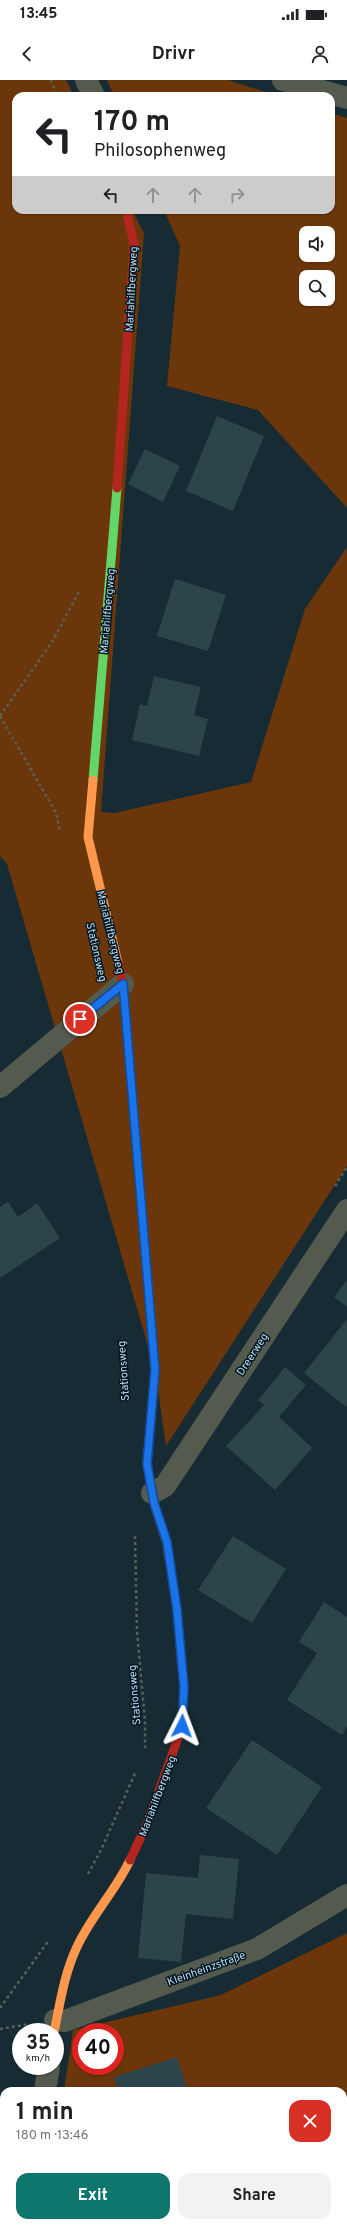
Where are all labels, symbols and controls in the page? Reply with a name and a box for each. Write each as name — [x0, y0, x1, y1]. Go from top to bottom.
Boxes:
text: 13:45 — [20, 5, 57, 24]
icon: back — [16, 43, 38, 65]
text: Drivr — [152, 43, 195, 66]
icon: person — [309, 43, 331, 65]
text: 170 m — [94, 105, 170, 141]
icon: left — [28, 108, 80, 160]
text: Philosophenweg — [94, 140, 226, 163]
icon: left — [100, 184, 122, 206]
icon: ahead — [142, 184, 164, 206]
icon: ahead — [184, 184, 206, 206]
icon: right — [226, 184, 248, 206]
map controls — [299, 226, 335, 306]
button: sound — [299, 226, 335, 262]
street label: Mariahilfbergweg — [123, 246, 141, 332]
button: search — [299, 270, 335, 306]
street label: Mariahilfbergweg — [97, 568, 119, 654]
street label: Mariahilfbergweg — [93, 889, 127, 975]
street label: Stationsweg — [82, 921, 110, 983]
pin — [63, 1002, 97, 1036]
icon: arrive — [69, 1008, 91, 1030]
street label: Dreerweg — [234, 1331, 272, 1379]
street label: Stationsweg — [115, 1340, 133, 1401]
street label: Stationsweg — [125, 1664, 145, 1726]
position arrow — [161, 1705, 203, 1747]
street label: Mariahilfbergweg — [136, 1754, 180, 1839]
street label: Kleinheinzstraße — [165, 1948, 248, 1990]
speed limit sign: 40 — [72, 2023, 124, 2075]
text: 35 — [26, 2031, 50, 2057]
text: km/h — [26, 2052, 50, 2065]
text: 1 min — [16, 2098, 74, 2128]
button: close — [289, 2100, 331, 2142]
text: 180 m · 13:46 — [16, 2128, 89, 2144]
button: Exit — [16, 2173, 170, 2219]
button: Share — [178, 2173, 331, 2219]

